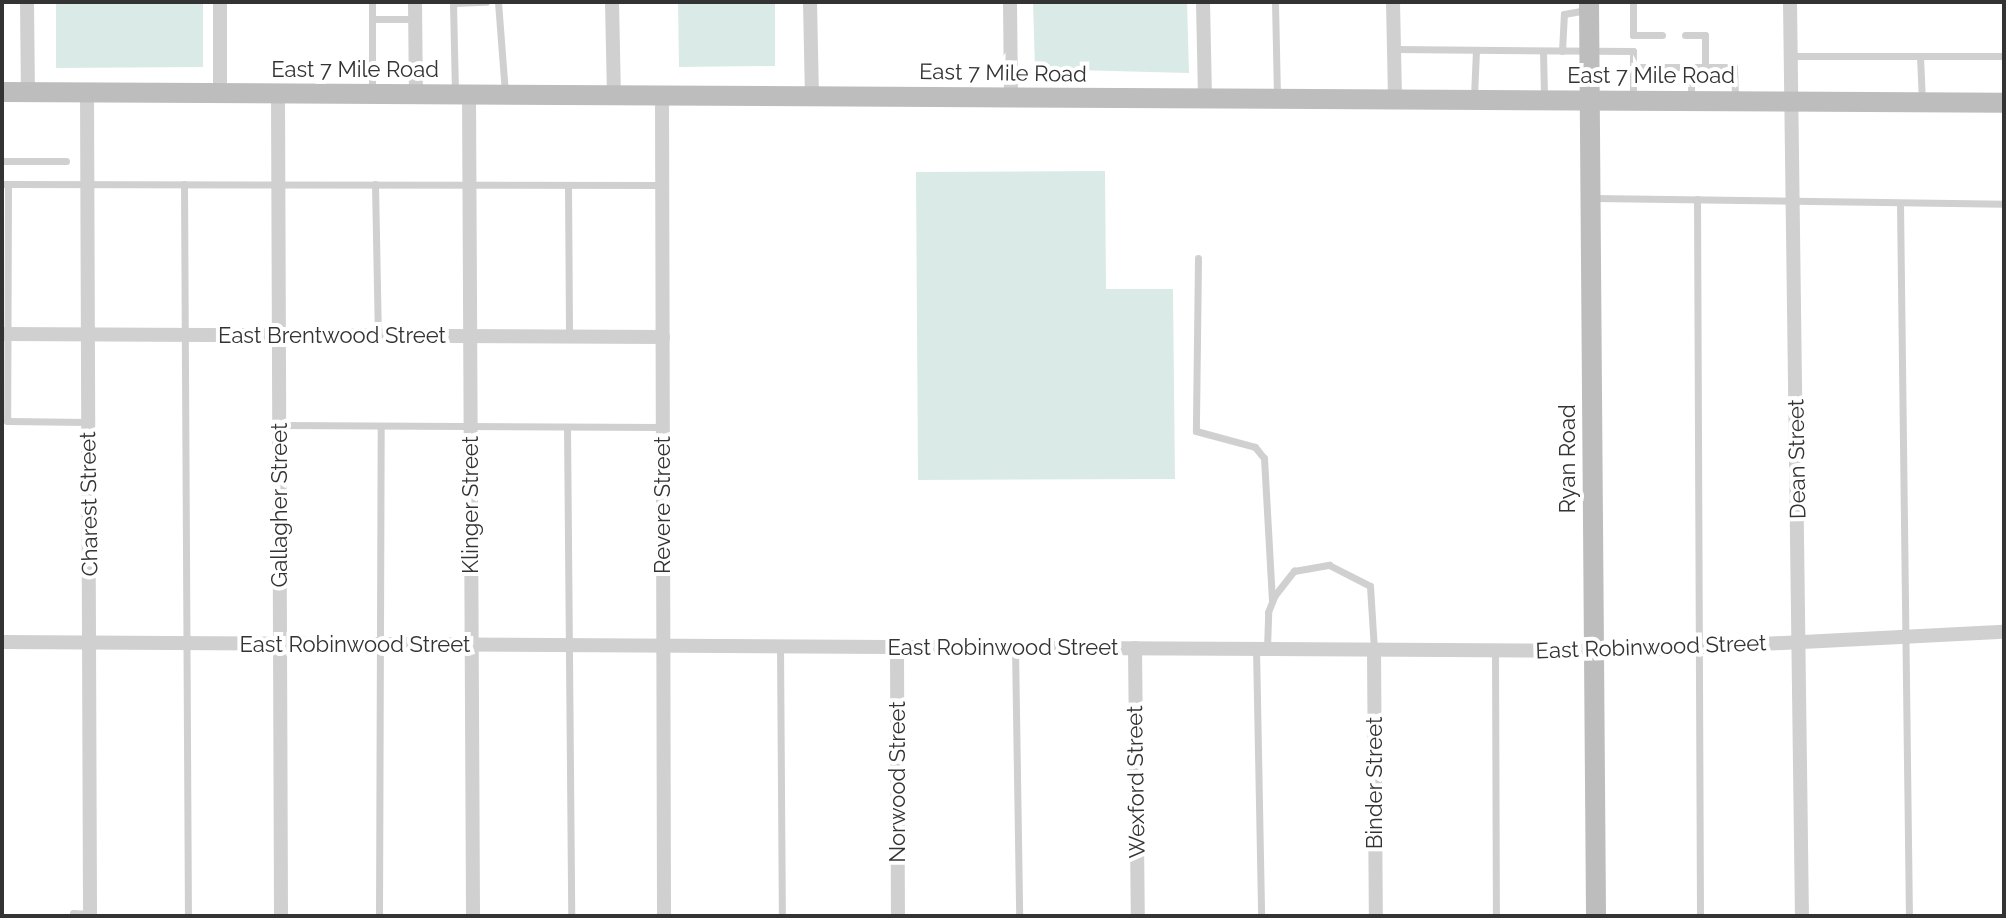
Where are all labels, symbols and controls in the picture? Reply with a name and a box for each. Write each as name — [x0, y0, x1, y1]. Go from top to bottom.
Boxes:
street label: East 7 Mile Road — [271, 57, 439, 83]
street label: East 7 Mile Road — [919, 58, 1087, 88]
street label: East 7 Mile Road — [1567, 63, 1735, 89]
street label: East Brentwood Street — [218, 323, 446, 349]
street label: Dean Street — [1783, 399, 1811, 519]
street label: Ryan Road — [1555, 404, 1581, 514]
street label: Gallagher Street — [267, 422, 293, 588]
street label: Charest Street — [75, 431, 103, 577]
street label: Klinger Street — [458, 436, 484, 574]
street label: Revere Street — [650, 436, 676, 574]
street label: East Robinwood Street — [1535, 630, 1767, 664]
street label: East Robinwood Street — [240, 632, 470, 658]
street label: East Robinwood Street — [888, 635, 1118, 661]
street label: Norwood Street — [885, 701, 911, 863]
street label: Wexford Street — [1121, 705, 1151, 859]
street label: Binder Street — [1362, 716, 1388, 850]

